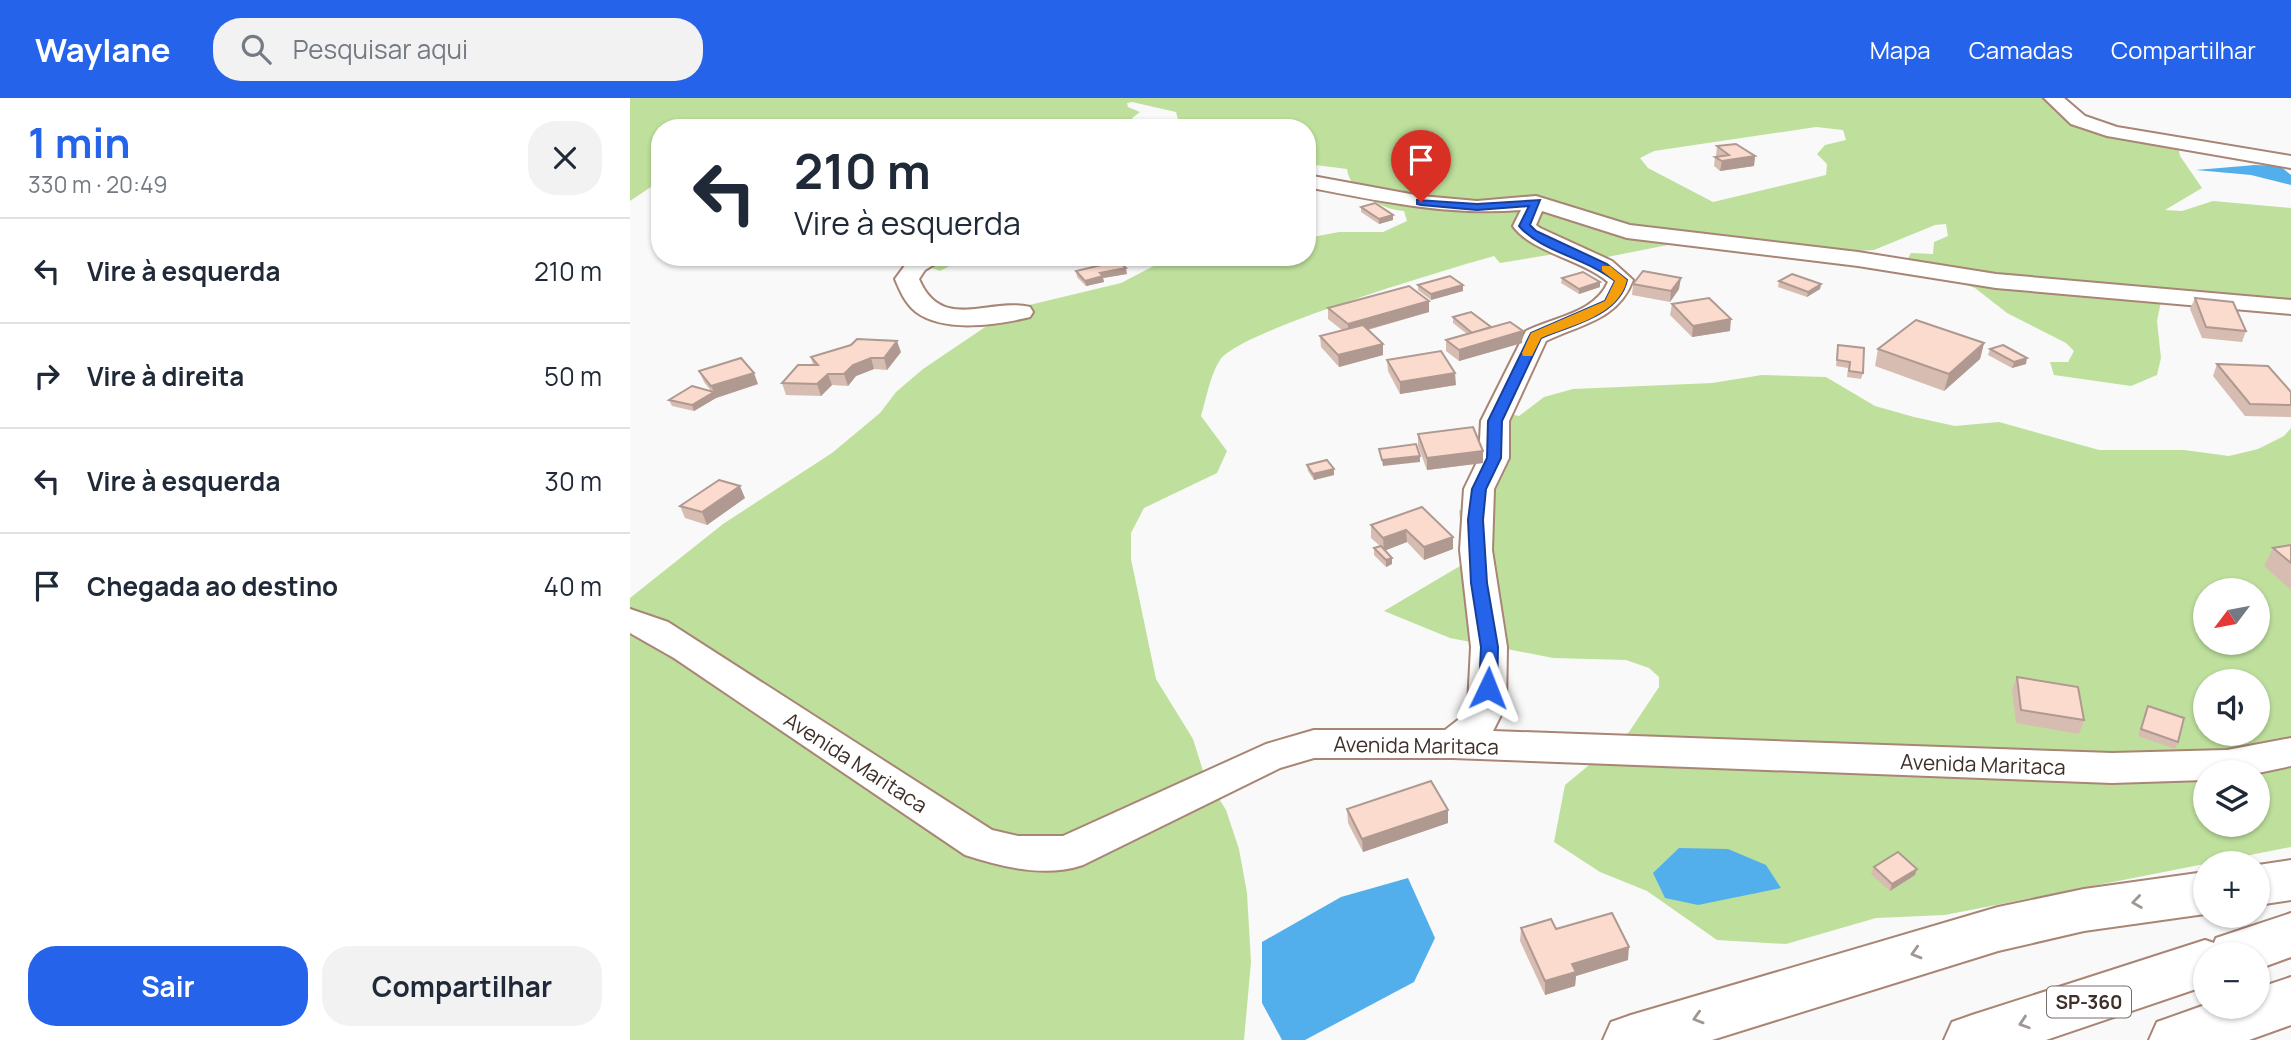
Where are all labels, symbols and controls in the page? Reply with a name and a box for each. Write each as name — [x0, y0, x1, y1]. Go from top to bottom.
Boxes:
search box — [213, 18, 703, 81]
text: Waylane — [35, 27, 171, 72]
icon: search — [237, 30, 275, 68]
text: Pesquisar aqui — [293, 31, 468, 67]
text: Mapa — [1870, 33, 1931, 66]
text: Camadas — [1969, 33, 2073, 66]
text: Compartilhar — [2111, 33, 2256, 66]
text: 1 min — [28, 113, 131, 171]
button: close — [528, 121, 602, 195]
pin — [1391, 130, 1451, 202]
text: 210 m — [794, 137, 931, 204]
icon: arrive — [1402, 141, 1440, 179]
icon: left — [679, 147, 770, 238]
text: 330 m · 20:49 — [28, 168, 168, 200]
text: Vire à esquerda — [794, 201, 1021, 245]
icon: left — [28, 252, 66, 290]
text: Vire à esquerda — [87, 253, 280, 289]
text: 210 m — [534, 253, 602, 289]
icon: right — [28, 357, 66, 395]
text: Vire à direita — [87, 358, 244, 394]
text: 50 m — [544, 358, 602, 394]
icon: left — [28, 462, 66, 500]
text: Vire à esquerda — [87, 463, 280, 499]
text: 30 m — [545, 463, 602, 499]
icon: arrive — [28, 567, 66, 605]
text: Chegada ao destino — [87, 568, 338, 604]
text: 40 m — [544, 568, 602, 604]
north arrow — [2193, 578, 2270, 654]
map controls — [2193, 578, 2270, 1019]
position arrow — [1451, 651, 1525, 725]
button: sound — [2193, 669, 2270, 746]
street label: Avenida Maritaca — [779, 705, 933, 819]
street label: Avenida Maritaca — [1333, 730, 1499, 760]
street label: Avenida Maritaca — [1900, 747, 2066, 781]
button: layers — [2193, 760, 2270, 837]
button: + — [2193, 851, 2270, 928]
one-way arrow — [2132, 895, 2143, 910]
button: − — [2193, 942, 2270, 1019]
one-way arrow — [1910, 944, 1922, 959]
button: Sair — [28, 946, 308, 1026]
button: Compartilhar — [322, 946, 602, 1026]
road number: SP-360 — [2047, 986, 2131, 1018]
one-way arrow — [1692, 1009, 1704, 1024]
one-way arrow — [2018, 1015, 2030, 1029]

